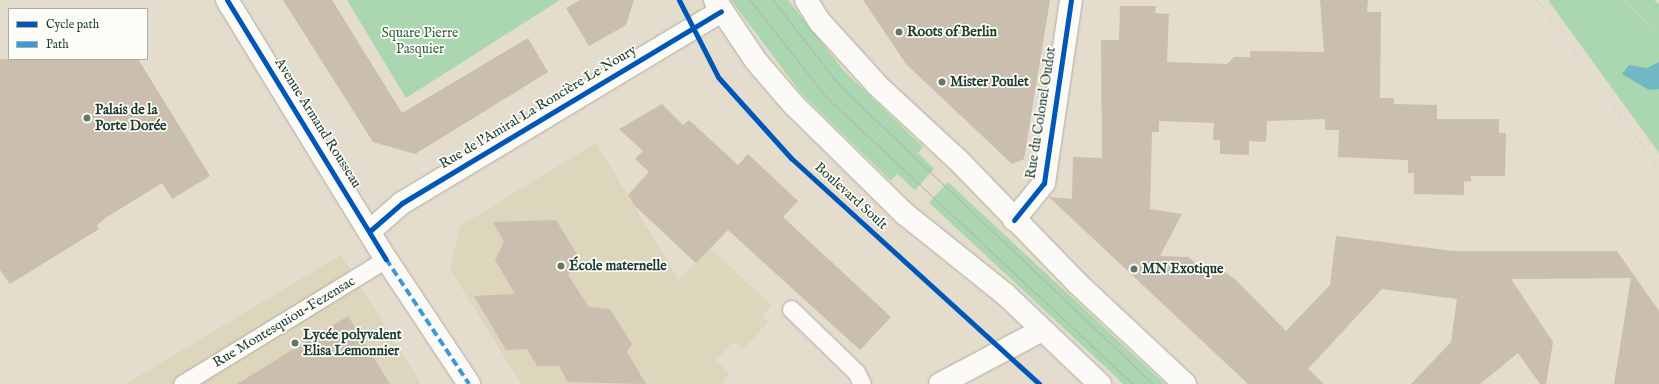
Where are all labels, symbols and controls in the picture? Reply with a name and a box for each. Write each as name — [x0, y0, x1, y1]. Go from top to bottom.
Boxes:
legend — [8, 8, 148, 60]
text: Cycle path — [46, 17, 99, 32]
place label: Roots of Berlin — [907, 24, 997, 40]
park label: Square Pierre Pasquier — [382, 25, 458, 58]
marker: Roots of Berlin — [894, 27, 904, 37]
text: Path — [46, 37, 69, 52]
street label: Rue de l'Amiral La Roncière Le Noury — [436, 41, 640, 173]
street label: Rue du Colonel Oudot — [1022, 46, 1060, 180]
street label: Avenue Armand Rousseau — [271, 55, 365, 191]
place label: Mister Poulet — [950, 74, 1029, 90]
marker: Mister Poulet — [937, 77, 947, 87]
place label: Palais de la Porte Dorée — [95, 102, 166, 134]
marker: Palais de la Porte Dorée — [82, 113, 92, 123]
street label: Boulevard Soult — [811, 159, 891, 233]
place label: École maternelle — [569, 258, 667, 274]
marker: École maternelle — [556, 261, 566, 271]
place label: MN Exotique — [1142, 261, 1223, 277]
marker: MN Exotique — [1129, 264, 1139, 274]
street label: Rue Montesquiou-Fezensac — [210, 273, 358, 371]
place label: Lycée polyvalent Elisa Lemonnier — [303, 327, 402, 360]
marker: Lycée polyvalent Elisa Lemonnier — [290, 338, 300, 348]

